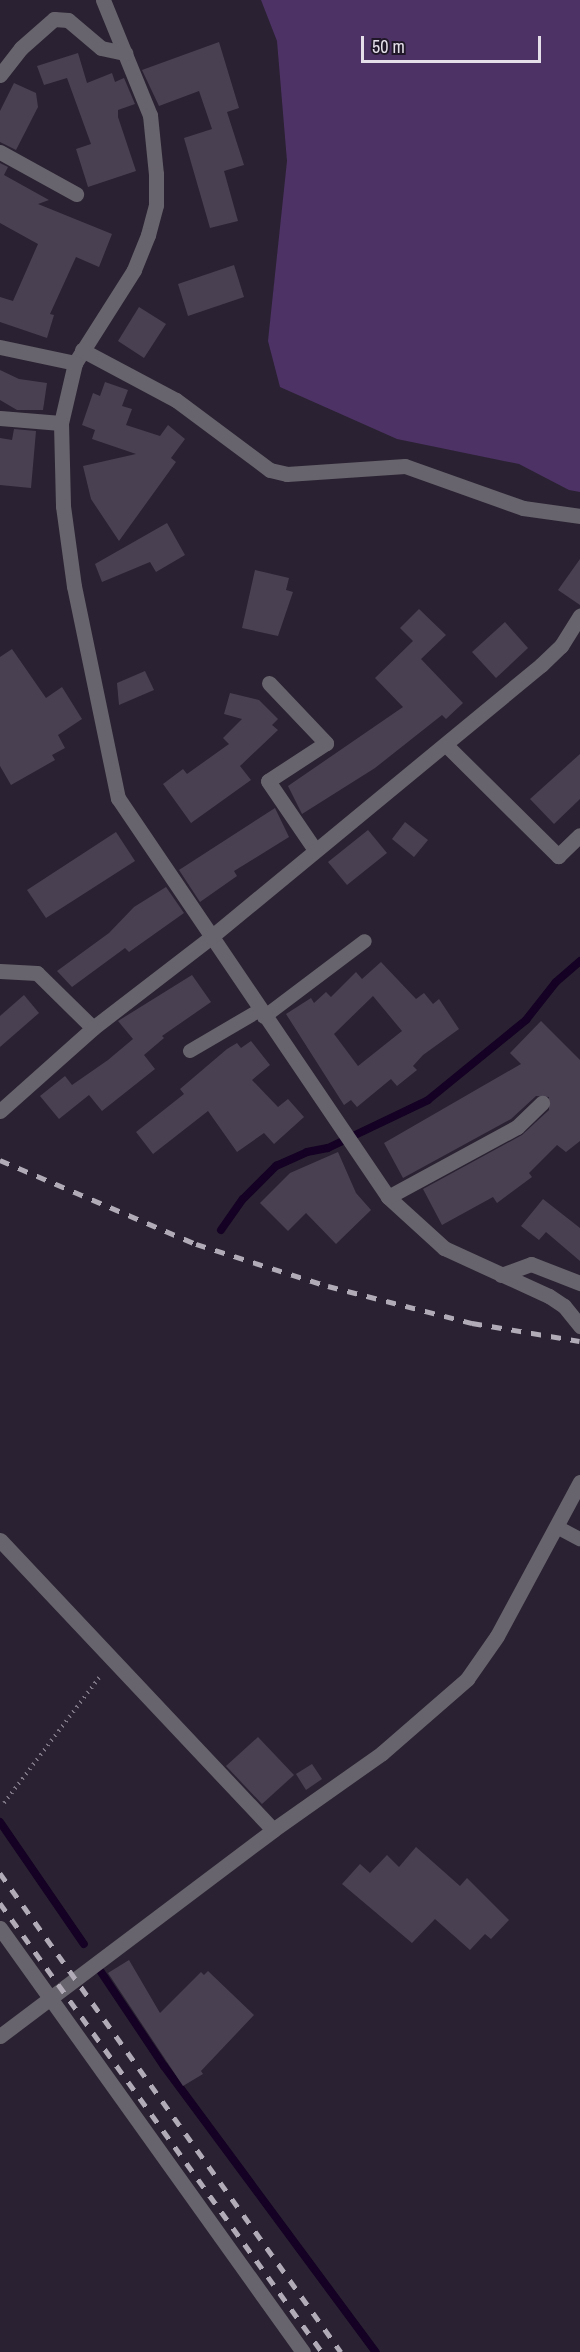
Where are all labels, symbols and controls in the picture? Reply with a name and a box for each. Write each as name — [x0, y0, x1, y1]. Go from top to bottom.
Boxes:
scale bar — [364, 24, 544, 62]
text: 50 m — [372, 34, 405, 59]

